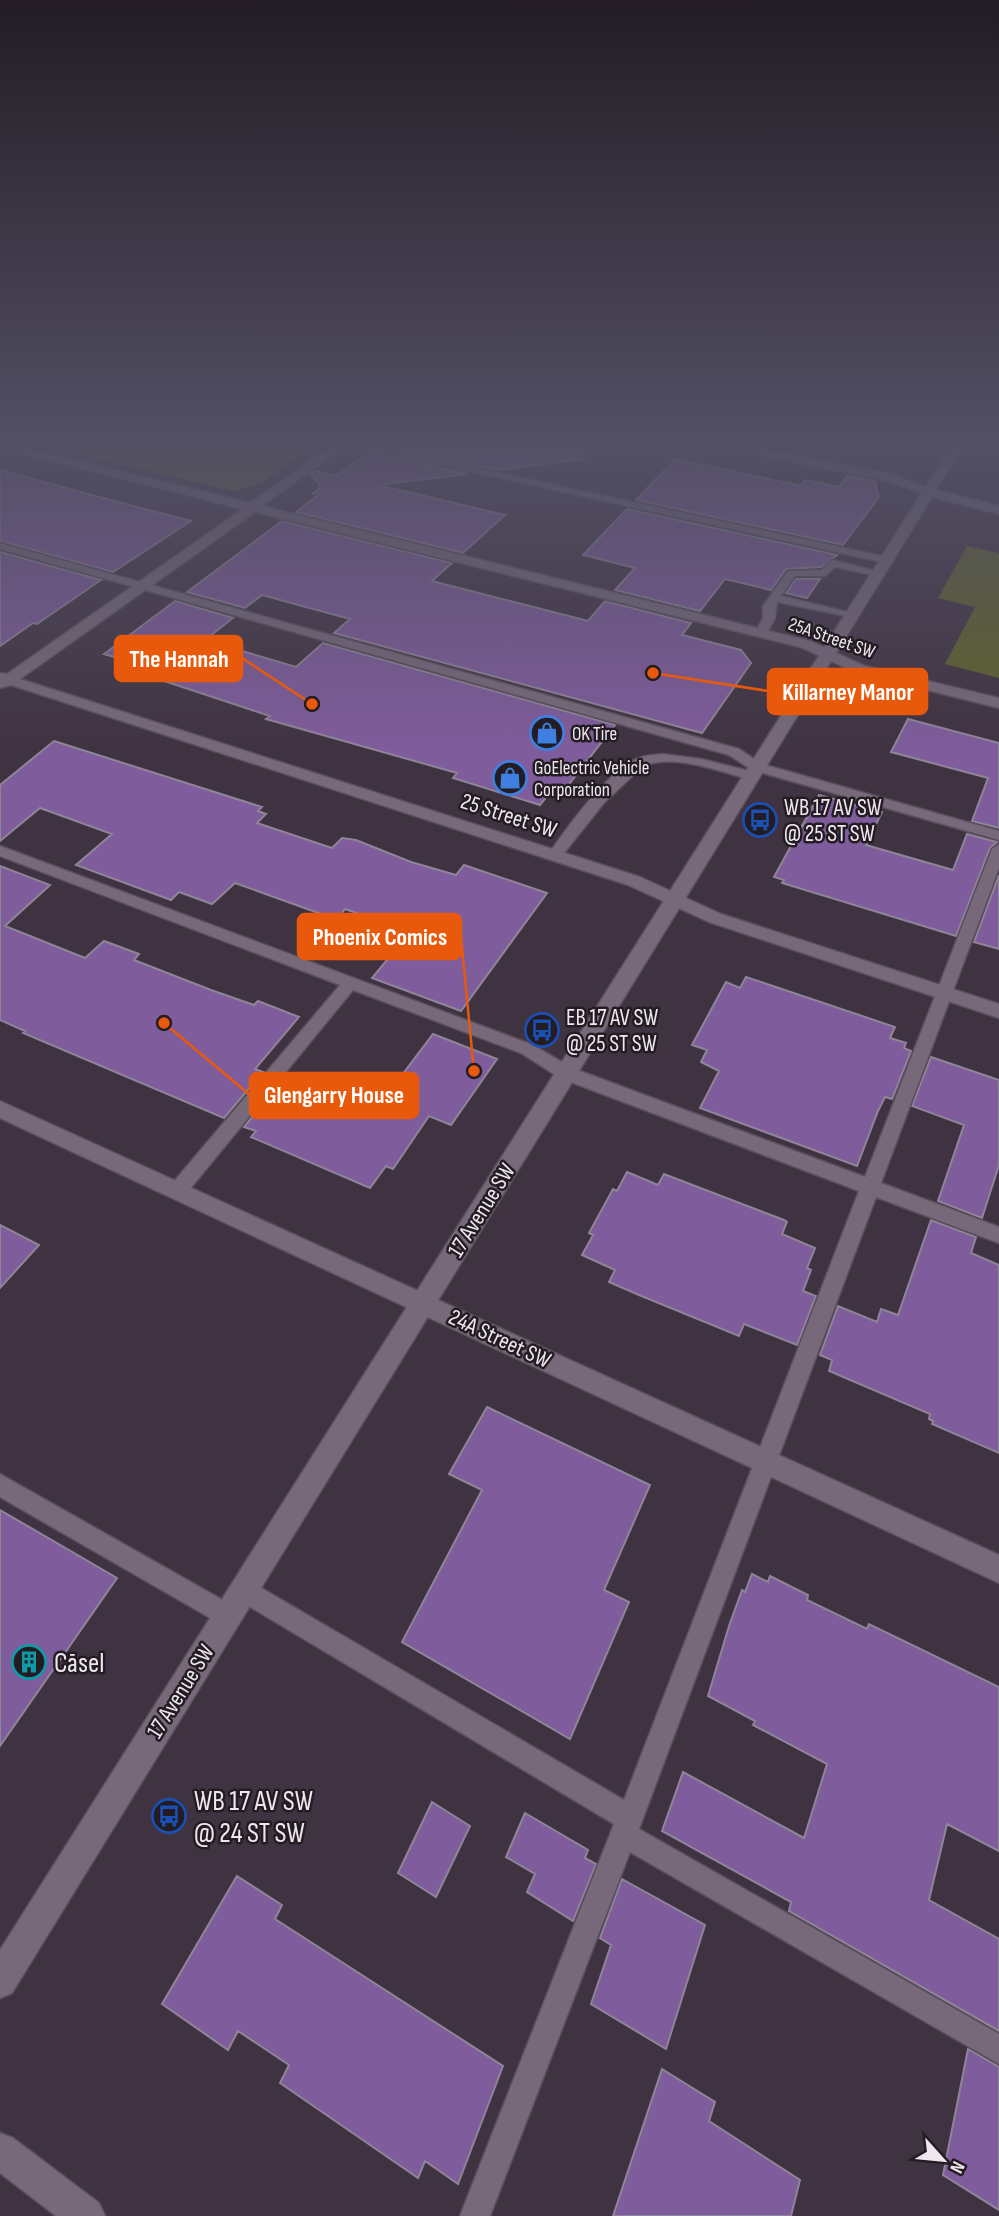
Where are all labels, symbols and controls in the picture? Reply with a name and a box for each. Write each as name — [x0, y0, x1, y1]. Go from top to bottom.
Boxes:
street label: 25A Street SW — [785, 613, 878, 664]
callout: The Hannah — [115, 636, 242, 681]
text: The Hannah — [129, 645, 229, 674]
callout: Killarney Manor — [768, 669, 927, 714]
text: Killarney Manor — [782, 678, 914, 707]
shop icon: OK Tire — [528, 714, 566, 752]
place label: OK Tire — [572, 723, 617, 746]
place label: GoElectric Vehicle Corporation — [534, 757, 649, 802]
shop icon: GoElectric Vehicle Corporation — [491, 759, 529, 797]
street label: 25 Street SW — [457, 787, 560, 845]
place label: WB 17 AV SW @ 25 ST SW — [784, 794, 882, 848]
bus stop icon: WB 17 AV SW @ 25 ST SW — [741, 801, 779, 839]
callout: Phoenix Comics — [298, 914, 461, 959]
text: Phoenix Comics — [313, 923, 447, 952]
place label: EB 17 AV SW @ 25 ST SW — [566, 1004, 658, 1058]
bus stop icon: EB 17 AV SW @ 25 ST SW — [523, 1011, 561, 1049]
callout: Glengarry House — [250, 1073, 418, 1118]
text: Glengarry House — [264, 1081, 404, 1110]
street label: 17 Avenue SW — [442, 1158, 522, 1263]
street label: 24A Street SW — [444, 1303, 555, 1375]
street label: 17 Avenue SW — [141, 1639, 221, 1744]
building icon: Cāsel — [10, 1643, 48, 1681]
place label: Cāsel — [54, 1647, 104, 1680]
place label: WB 17 AV SW @ 24 ST SW — [194, 1785, 313, 1850]
bus stop icon: WB 17 AV SW @ 24 ST SW — [150, 1797, 188, 1835]
north arrow — [908, 2125, 978, 2195]
text: N — [944, 2157, 969, 2177]

